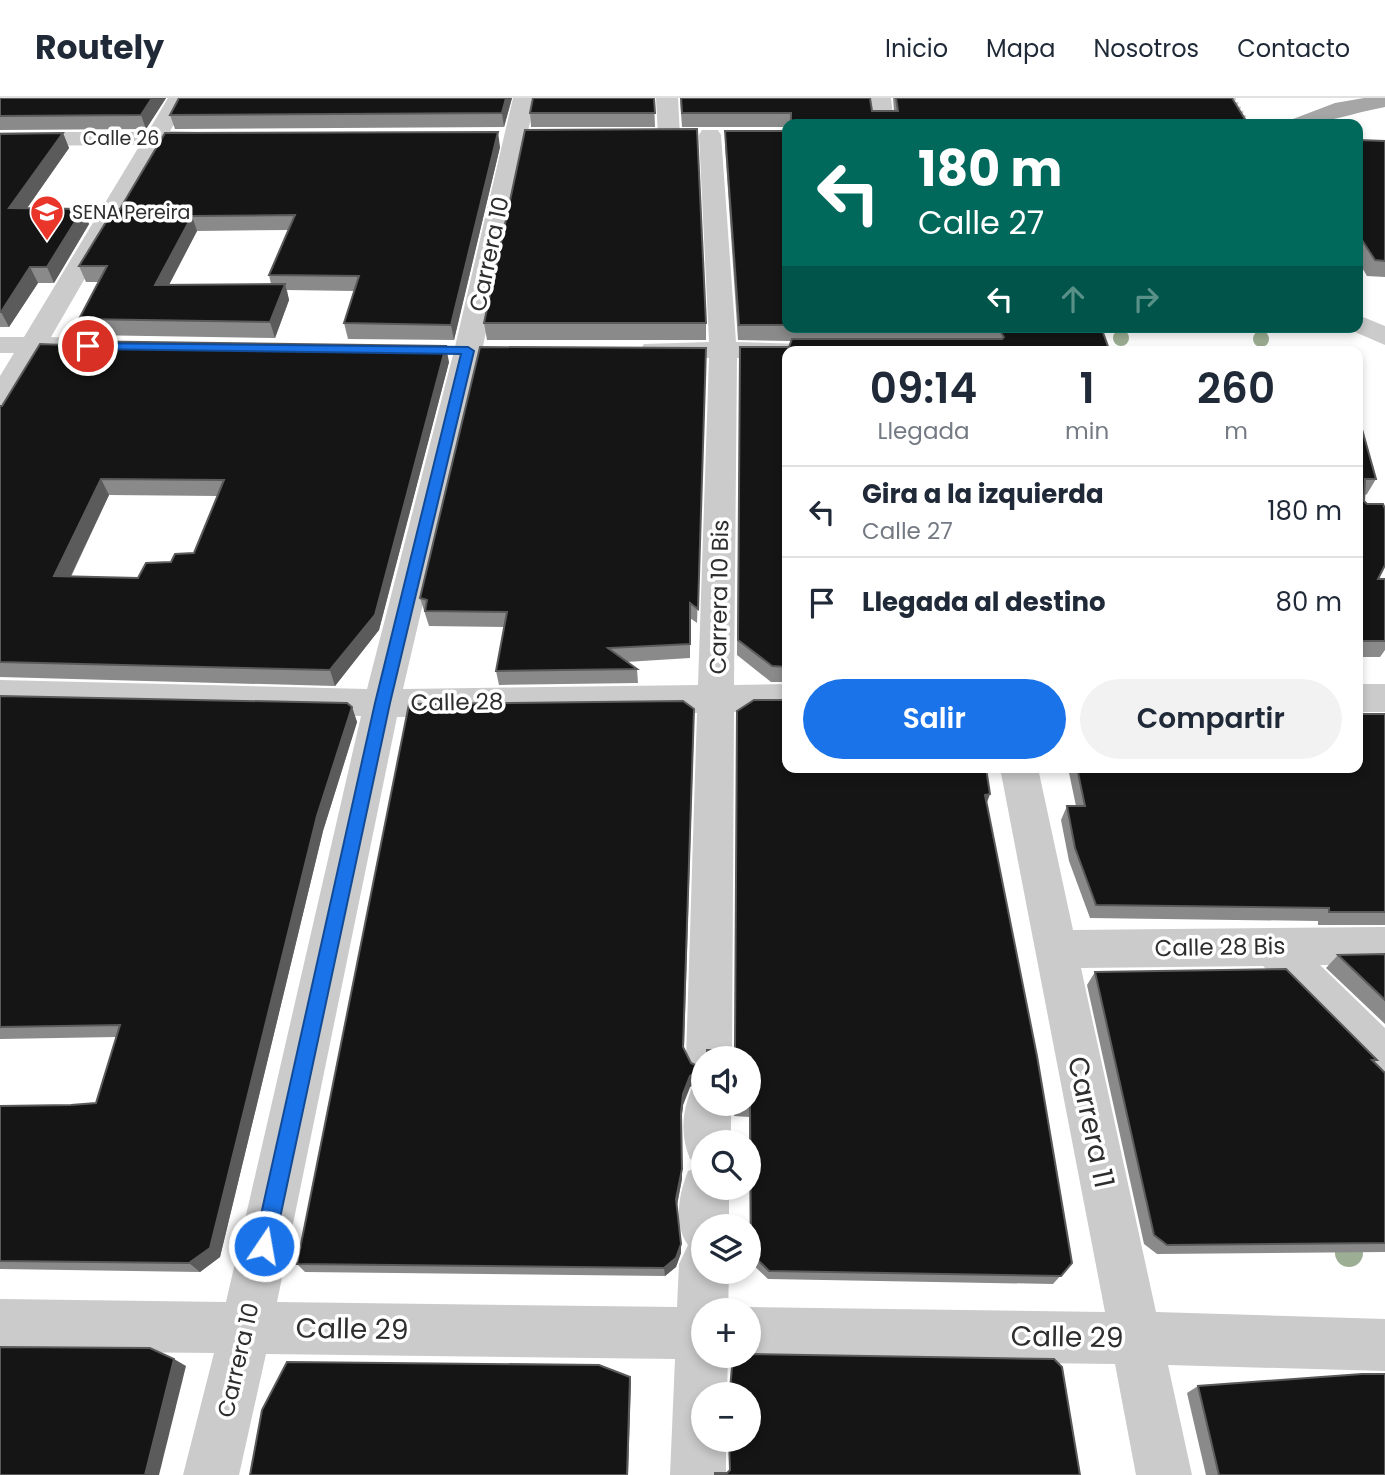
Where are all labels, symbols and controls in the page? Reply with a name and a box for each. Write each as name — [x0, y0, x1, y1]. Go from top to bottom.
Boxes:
text: Routely — [35, 24, 164, 71]
text: Inicio — [885, 32, 948, 65]
text: Mapa — [986, 32, 1055, 65]
text: Nosotros — [1093, 32, 1199, 65]
text: Contacto — [1237, 32, 1350, 65]
street label: Calle 26 — [83, 125, 159, 152]
text: 180 m — [918, 135, 1062, 203]
icon: left — [803, 147, 894, 238]
school or university icon: SENA Pereira — [28, 193, 66, 242]
street label: Carrera 10 — [461, 194, 517, 314]
place label: SENA Pereira — [72, 199, 190, 226]
text: Calle 27 — [918, 200, 1044, 245]
icon: left — [981, 280, 1019, 318]
icon: ahead — [1054, 280, 1092, 318]
icon: right — [1127, 280, 1165, 318]
pin — [58, 316, 118, 376]
icon: arrive — [69, 327, 107, 365]
text: 09:14 — [870, 359, 977, 418]
text: 1 — [1080, 359, 1095, 418]
text: 260 — [1197, 359, 1275, 418]
text: Llegada — [878, 415, 970, 447]
text: min — [1065, 415, 1109, 447]
text: m — [1224, 415, 1248, 447]
text: Gira a la izquierda — [862, 476, 1104, 512]
icon: left — [803, 493, 841, 531]
text: 180 m — [1267, 493, 1342, 529]
text: Calle 27 — [862, 515, 953, 547]
street label: Carrera 10 Bis — [702, 519, 736, 675]
icon: arrive — [803, 584, 841, 622]
text: Llegada al destino — [862, 584, 1106, 620]
text: 80 m — [1276, 584, 1342, 620]
button: Salir — [803, 679, 1066, 759]
button: Compartir — [1080, 679, 1342, 759]
street label: Calle 28 — [410, 685, 504, 719]
street label: Calle 28 Bis — [1154, 930, 1286, 964]
map controls — [691, 1046, 761, 1452]
button: sound — [691, 1046, 761, 1116]
street label: Carrera 11 — [1058, 1053, 1124, 1191]
button: search — [691, 1130, 761, 1200]
position arrow — [227, 1209, 301, 1283]
button: layers — [691, 1214, 761, 1284]
button: + — [691, 1298, 761, 1368]
street label: Carrera 10 — [209, 1299, 267, 1421]
street label: Calle 29 — [295, 1309, 409, 1349]
street label: Calle 29 — [1010, 1317, 1124, 1357]
button: − — [691, 1382, 761, 1452]

